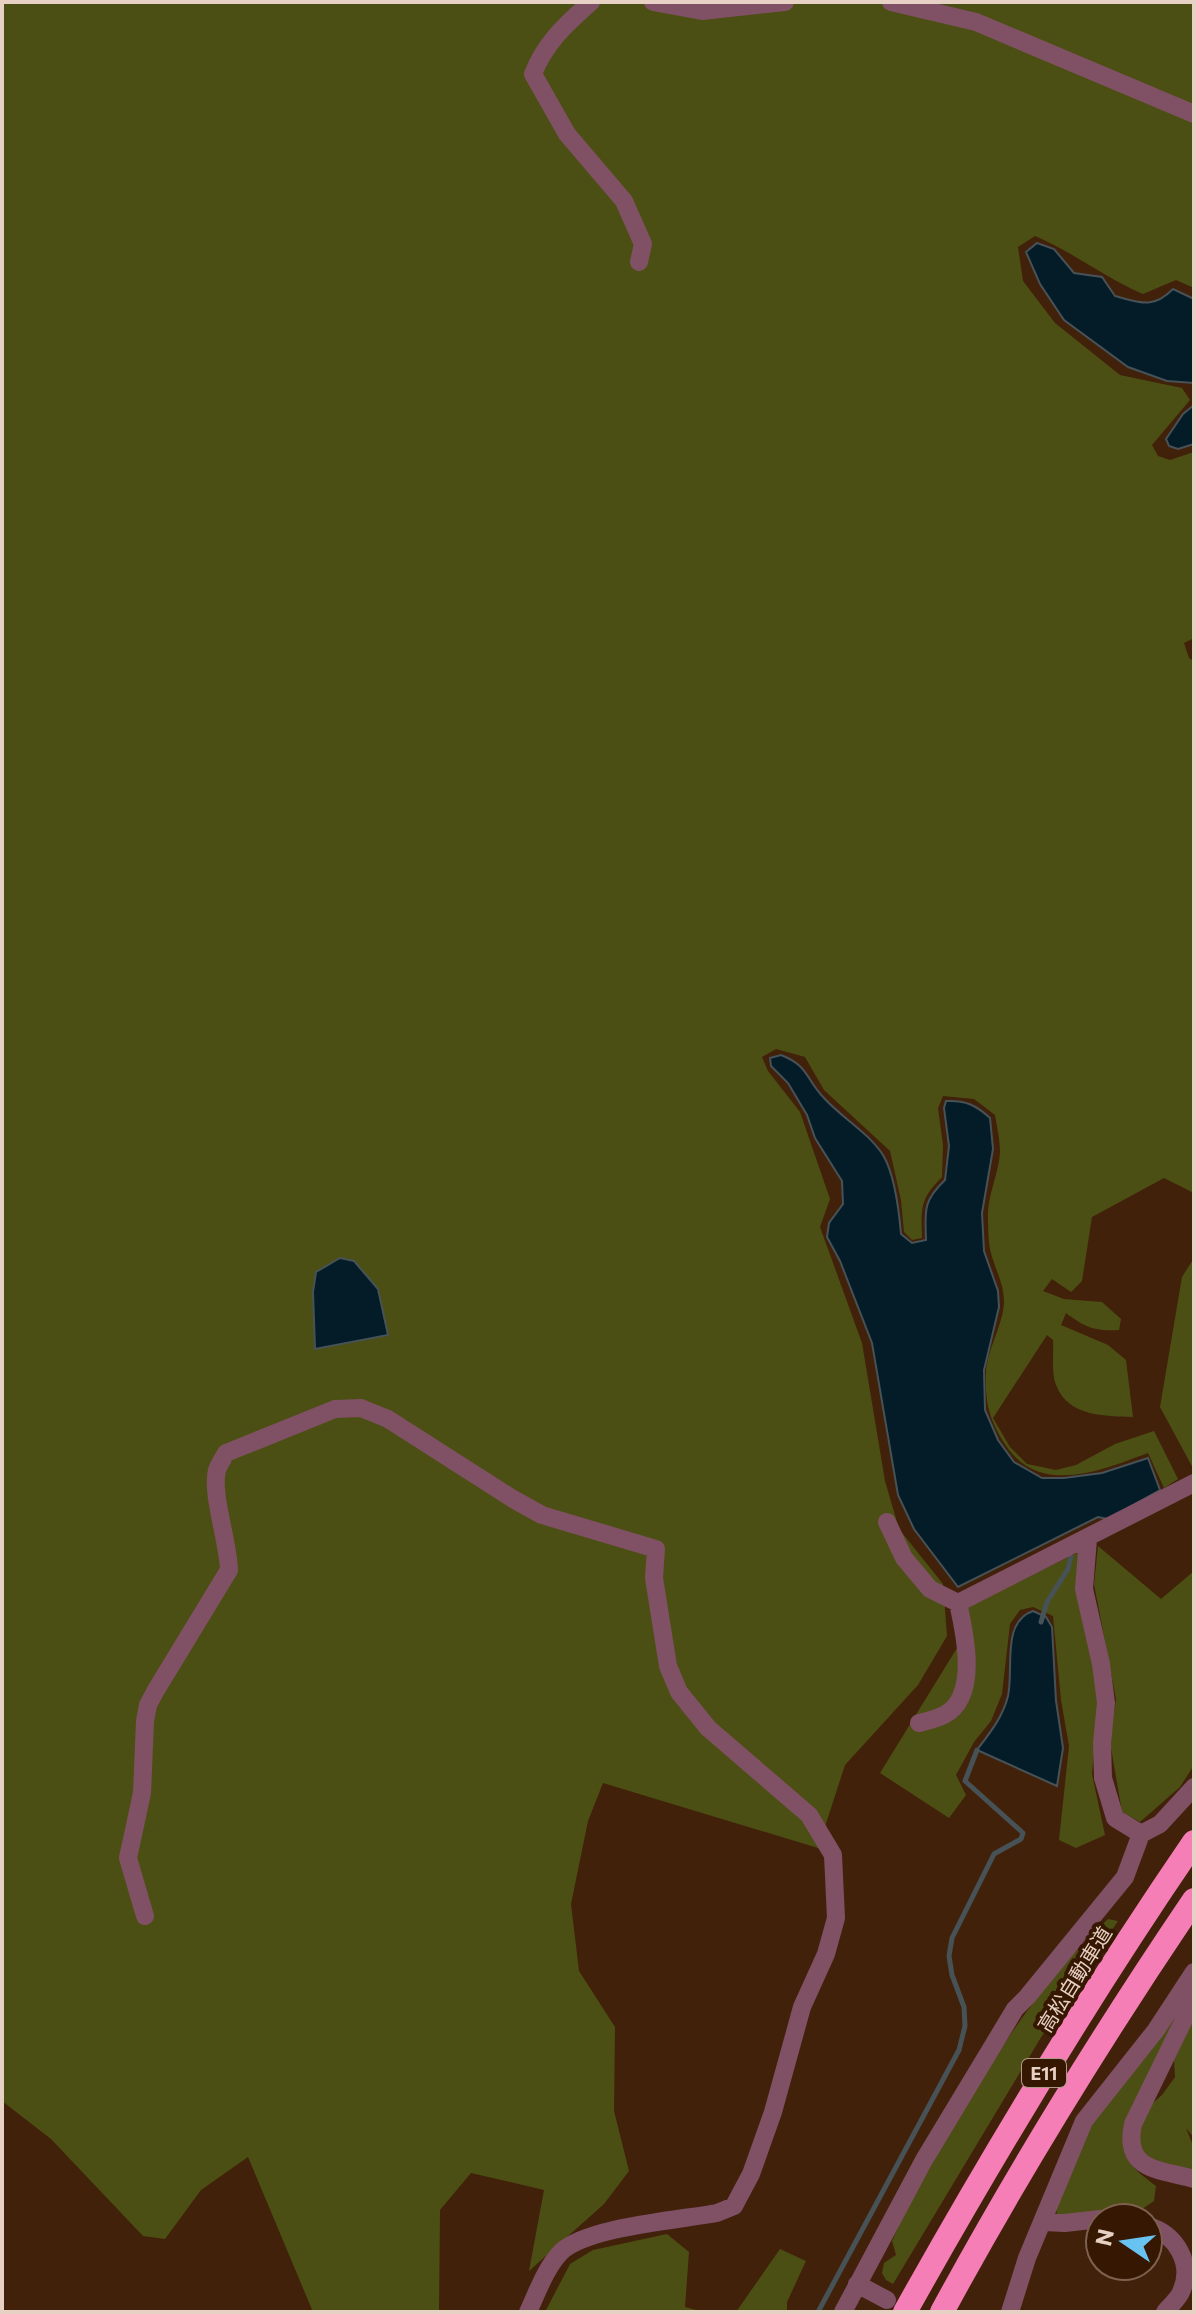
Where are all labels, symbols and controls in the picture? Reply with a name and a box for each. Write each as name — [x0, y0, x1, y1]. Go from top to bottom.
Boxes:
street label: 高松自動車道 — [1032, 1922, 1116, 2036]
road number: E11 — [1022, 2059, 1066, 2087]
north arrow — [1084, 2202, 1164, 2282]
text: N — [1089, 2226, 1119, 2248]

